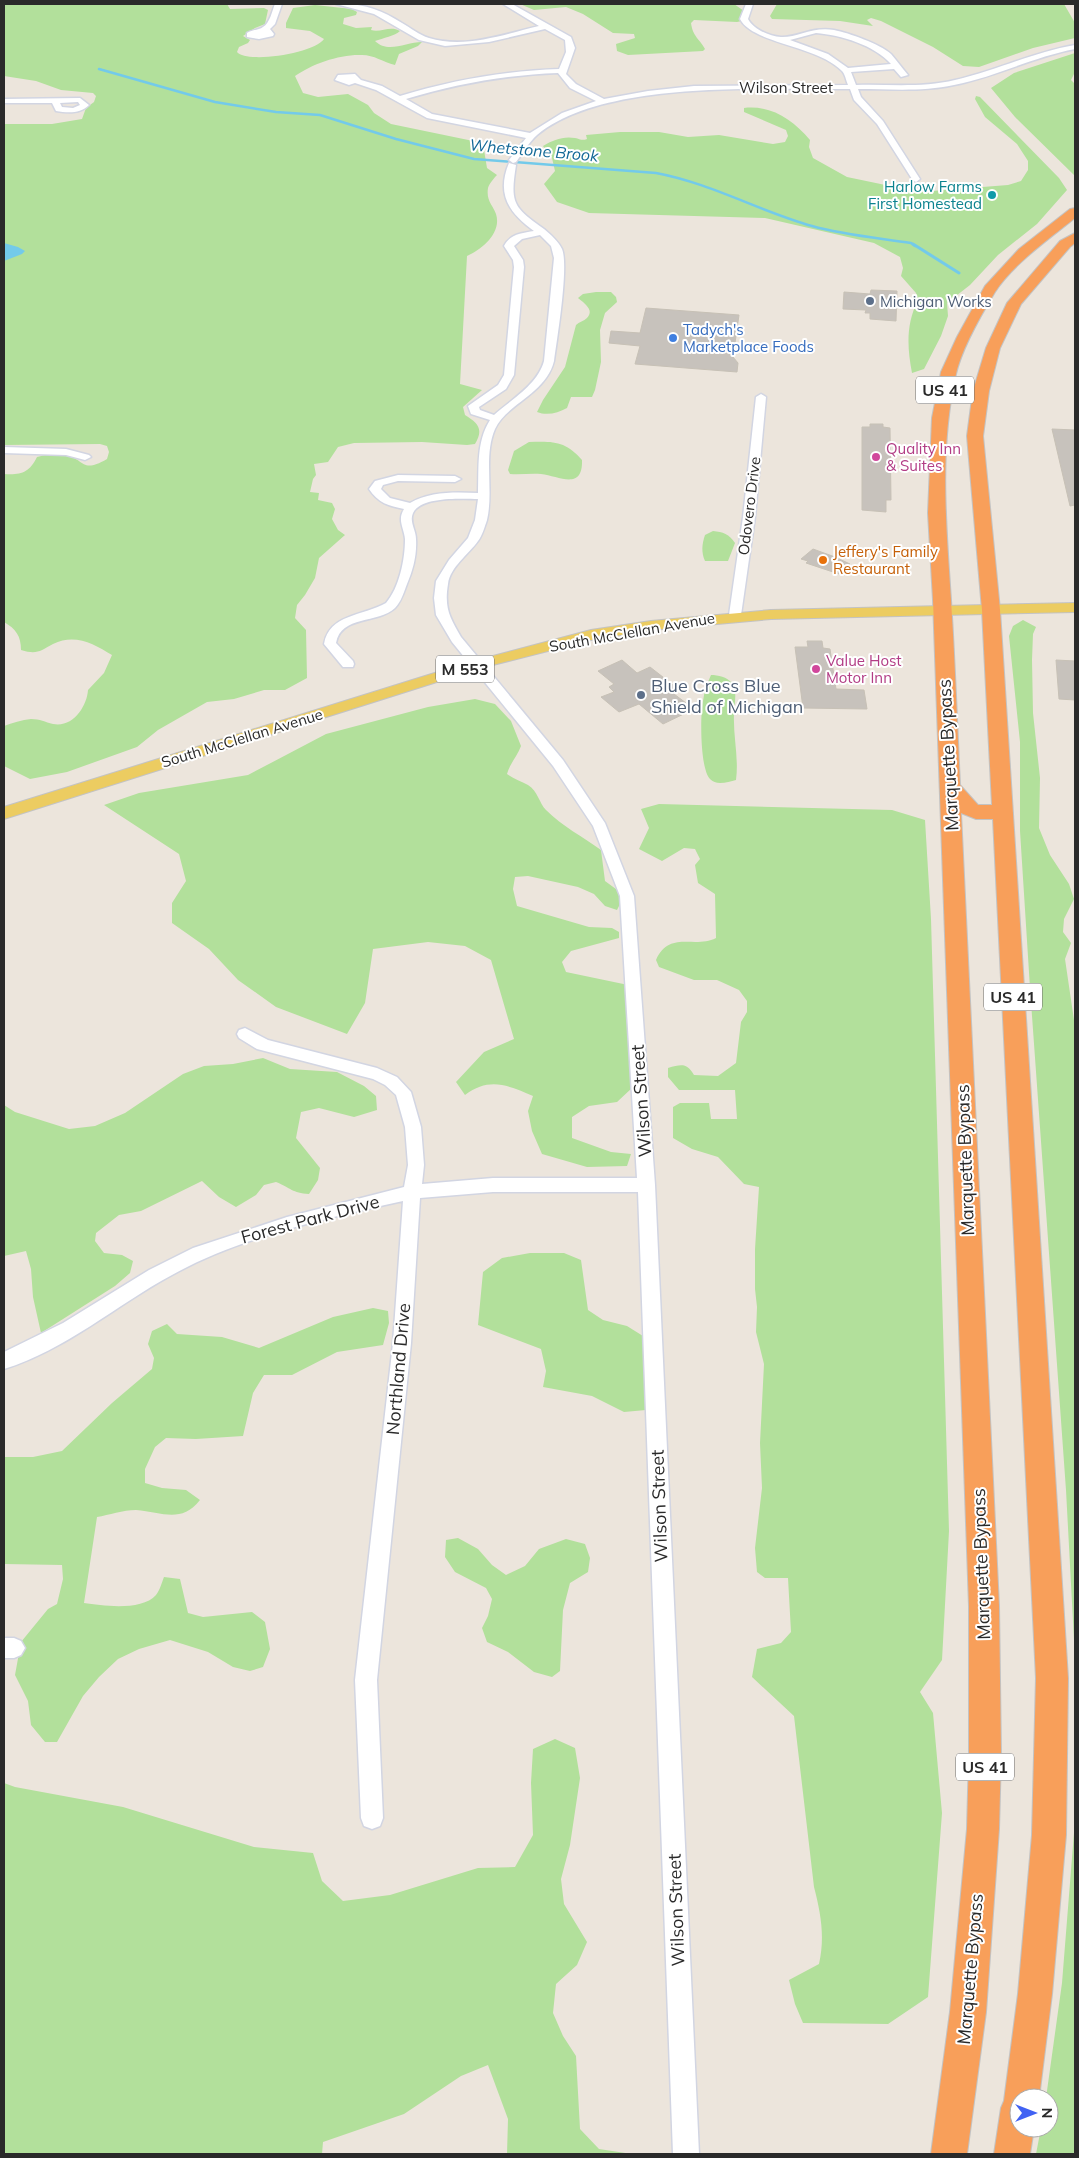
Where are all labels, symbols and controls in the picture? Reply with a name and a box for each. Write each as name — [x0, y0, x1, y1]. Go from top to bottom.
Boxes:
street label: Wilson Street — [739, 78, 833, 97]
water label: Whetstone Brook — [469, 134, 600, 166]
place label: Harlow Farms First Homestead — [868, 177, 982, 213]
marker: Harlow Farms First Homestead — [986, 189, 998, 201]
place label: Michigan Works — [880, 292, 992, 311]
marker: Michigan Works — [864, 295, 876, 307]
place label: Tadych's Marketplace Foods — [683, 320, 814, 356]
marker: Tadych's Marketplace Foods — [667, 332, 679, 344]
road number: US 41 — [916, 376, 974, 404]
place label: Quality Inn & Suites — [886, 439, 961, 475]
marker: Quality Inn & Suites — [870, 451, 882, 463]
street label: Odovero Drive — [734, 456, 764, 556]
place label: Jeffery's Family Restaurant — [833, 542, 938, 578]
marker: Jeffery's Family Restaurant — [817, 554, 829, 566]
street label: South McClellan Avenue — [548, 608, 716, 656]
place label: Value Host Motor Inn — [826, 651, 902, 687]
road number: M 553 — [436, 656, 494, 682]
marker: Value Host Motor Inn — [810, 663, 822, 675]
place label: Blue Cross Blue Shield of Michigan — [651, 674, 803, 718]
street label: Marquette Bypass — [933, 679, 963, 831]
marker: Blue Cross Blue Shield of Michigan — [635, 689, 647, 701]
street label: South McClellan Avenue — [159, 704, 325, 772]
road number: US 41 — [984, 984, 1042, 1010]
street label: Wilson Street — [626, 1044, 656, 1158]
street label: Marquette Bypass — [951, 1084, 979, 1236]
street label: Forest Park Drive — [238, 1189, 382, 1249]
street label: Northland Drive — [381, 1302, 415, 1436]
street label: Wilson Street — [646, 1449, 672, 1563]
street label: Marquette Bypass — [967, 1488, 995, 1640]
road number: US 41 — [956, 1754, 1014, 1780]
street label: Wilson Street — [663, 1853, 689, 1967]
street label: Marquette Bypass — [952, 1892, 988, 2046]
north arrow — [1009, 2088, 1059, 2138]
text: N — [1038, 2108, 1056, 2118]

